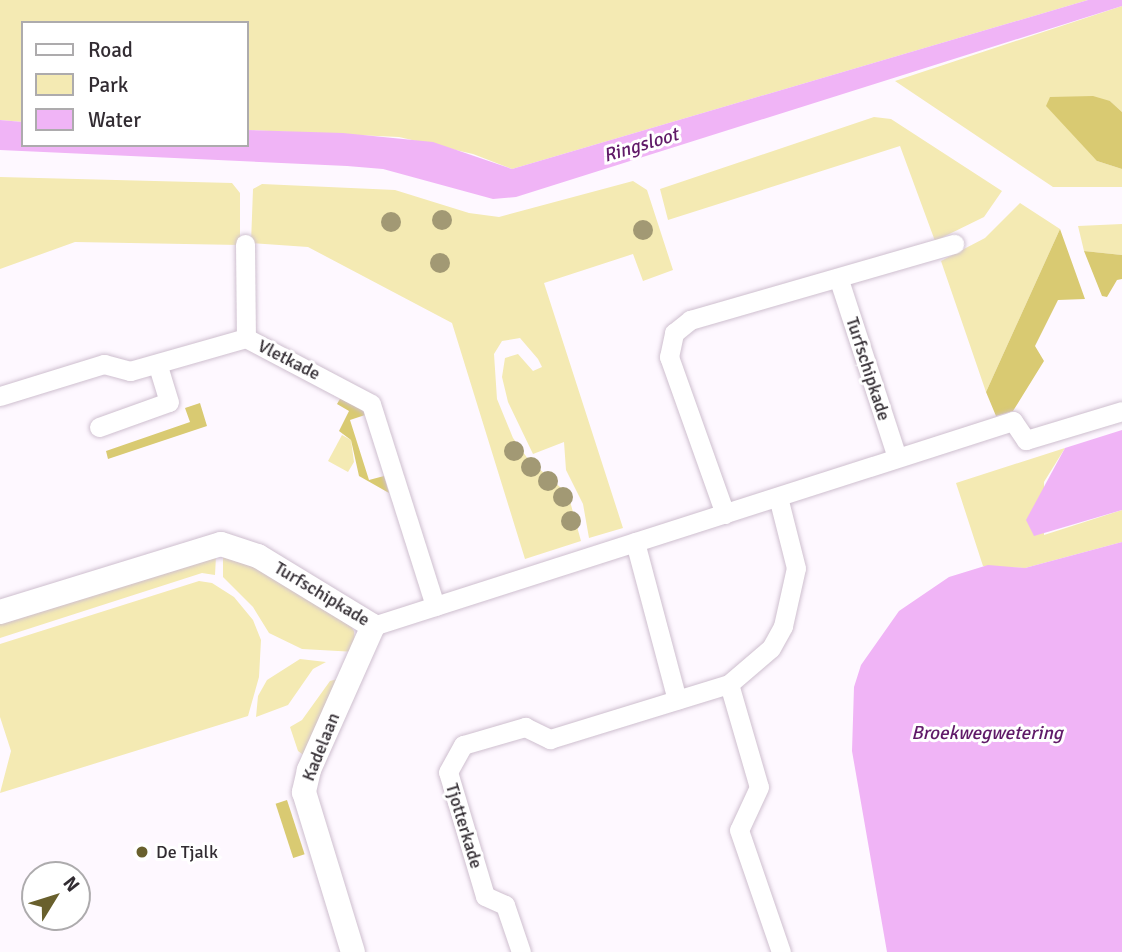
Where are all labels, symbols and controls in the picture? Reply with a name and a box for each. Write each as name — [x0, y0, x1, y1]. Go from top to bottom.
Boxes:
legend — [21, 21, 248, 147]
text: Road — [88, 37, 133, 63]
text: Park — [88, 72, 128, 98]
text: Water — [88, 107, 141, 133]
water label: Ringsloot — [601, 124, 681, 168]
street label: Turfschipkade — [841, 314, 895, 424]
street label: Vletkade — [254, 335, 324, 385]
street label: Turfschipkade — [270, 557, 374, 631]
street label: Kadelaan — [298, 710, 344, 784]
water label: Broekwegwetering — [911, 723, 1063, 745]
street label: Tjotterkade — [441, 781, 487, 871]
place label: De Tjalk — [156, 841, 218, 863]
marker: De Tjalk — [134, 844, 150, 860]
north arrow — [21, 861, 91, 931]
text: N — [57, 872, 84, 897]

